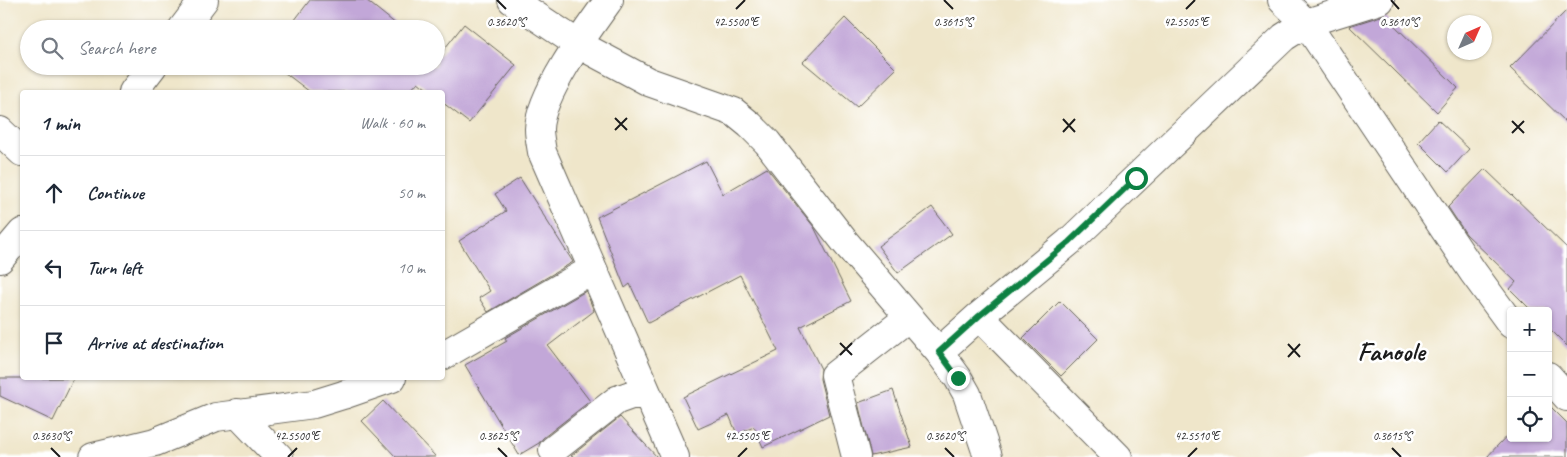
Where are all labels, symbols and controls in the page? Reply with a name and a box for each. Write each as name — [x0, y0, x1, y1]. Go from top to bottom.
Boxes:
text: 0.3620°S — [487, 14, 527, 30]
text: 42.5500°E — [714, 14, 760, 30]
text: 0.3615°S — [934, 14, 974, 30]
text: 42.5505°E — [1164, 14, 1210, 30]
text: 0.3610°S — [1380, 14, 1420, 30]
north arrow — [1447, 15, 1492, 60]
search box — [20, 20, 445, 75]
icon: search — [38, 34, 66, 62]
text: Search here — [78, 36, 155, 60]
text: 1 min — [40, 110, 80, 136]
text: Walk · 60 m — [360, 113, 425, 133]
route start — [1125, 167, 1148, 190]
icon: ahead — [40, 179, 68, 207]
text: Continue — [87, 181, 144, 205]
text: 50 m — [398, 183, 425, 203]
icon: left — [40, 254, 68, 282]
text: Turn left — [87, 256, 142, 280]
text: 10 m — [398, 258, 425, 278]
map controls — [1507, 307, 1552, 442]
button: + — [1507, 307, 1552, 352]
icon: arrive — [40, 329, 68, 357]
text: Arrive at destination — [87, 331, 223, 355]
district label: Fanoole — [1357, 335, 1427, 368]
button: − — [1507, 352, 1552, 397]
route end — [947, 367, 970, 390]
button: locate — [1507, 397, 1552, 442]
text: 0.3630°S — [32, 428, 72, 444]
text: 42.5500°E — [275, 428, 321, 444]
text: 0.3625°S — [479, 428, 519, 444]
text: 42.5505°E — [725, 428, 771, 444]
text: 0.3620°S — [926, 428, 966, 444]
text: 42.5510°E — [1175, 428, 1221, 444]
text: 0.3615°S — [1373, 428, 1413, 444]

